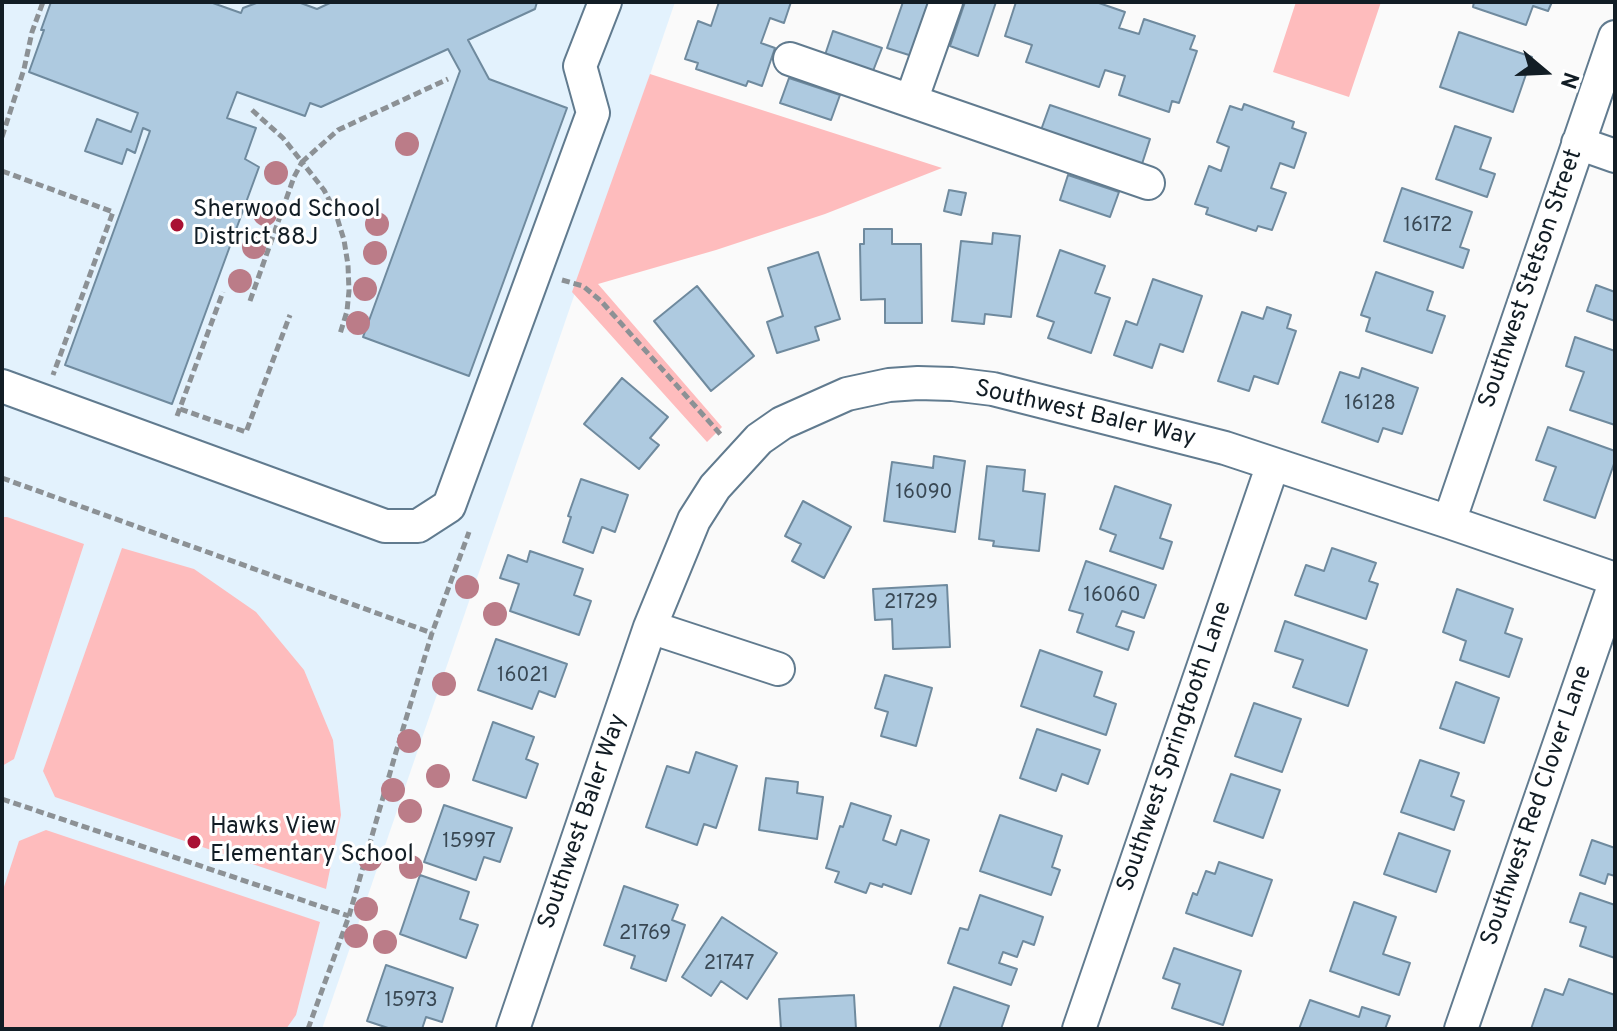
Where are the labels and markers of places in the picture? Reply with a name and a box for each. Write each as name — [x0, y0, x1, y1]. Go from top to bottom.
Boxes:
place label: Sherwood School District 88J — [193, 197, 381, 253]
marker: Sherwood School District 88J — [168, 216, 186, 234]
place label: Hawks View Elementary School — [210, 814, 414, 870]
marker: Hawks View Elementary School — [185, 833, 203, 851]

